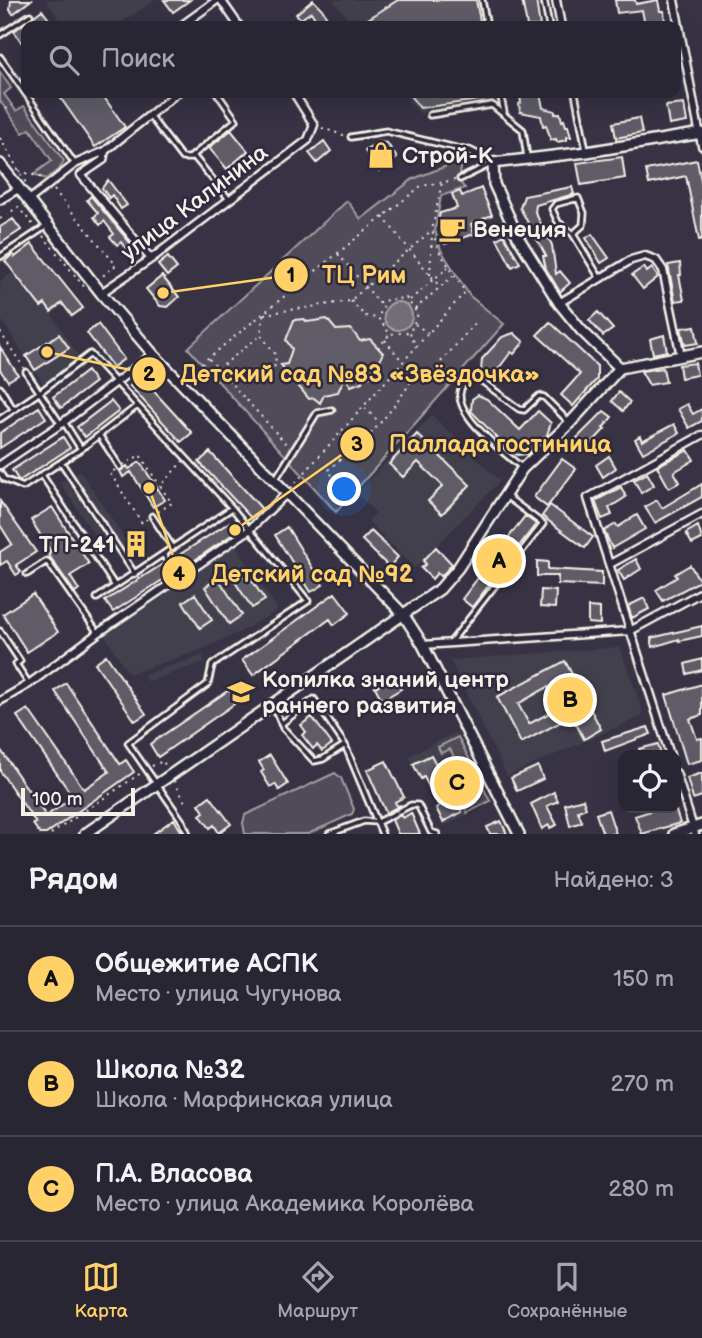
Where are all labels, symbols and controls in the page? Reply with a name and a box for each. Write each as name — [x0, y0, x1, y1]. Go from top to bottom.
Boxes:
search box — [21, 21, 681, 98]
icon: search — [45, 41, 83, 79]
text: Поиск — [101, 44, 175, 75]
street label: улица Калинина — [116, 138, 274, 267]
shop icon: Строй-К — [366, 140, 396, 170]
place label: Строй-К — [402, 142, 494, 170]
cafe icon: Венеция — [437, 214, 467, 244]
place label: Венеция — [473, 216, 567, 244]
callout: ТЦ Рим — [273, 253, 420, 298]
text: ТЦ Рим — [322, 261, 406, 290]
text: 1 — [287, 263, 295, 288]
callout: Детский сад №83 «Звёздочка» — [131, 351, 554, 396]
text: Детский сад №83 «Звёздочка» — [180, 360, 540, 389]
text: 2 — [143, 362, 156, 387]
callout: Паллада гостиница — [340, 421, 625, 466]
text: Паллада гостиница — [389, 430, 612, 459]
text: 3 — [351, 432, 363, 457]
your location — [327, 472, 361, 506]
building icon: ТП-241 — [121, 529, 151, 559]
place label: ТП-241 — [39, 531, 115, 559]
pin: A — [476, 535, 522, 587]
callout: Детский сад №92 — [162, 551, 427, 596]
text: Детский сад №92 — [211, 560, 414, 589]
text: 4 — [173, 562, 186, 587]
place label: Копилка знаний центр раннего развития — [262, 666, 509, 720]
pin: B — [547, 674, 593, 726]
school or university icon: Копилка знаний центр раннего развития — [226, 677, 256, 707]
map controls — [618, 750, 681, 813]
button: locate — [618, 750, 681, 813]
pin: C — [434, 757, 480, 809]
scale bar — [21, 785, 135, 817]
text: 100 m — [32, 788, 83, 811]
text: Рядом — [28, 862, 118, 898]
text: Найдено: 3 — [553, 866, 674, 894]
text: Общежитие АСПК — [95, 949, 318, 980]
text: A — [44, 965, 58, 993]
text: 150 m — [613, 965, 674, 993]
text: Место · улица Чугунова — [95, 980, 342, 1008]
text: Школа №32 — [95, 1055, 245, 1086]
text: B — [43, 1070, 59, 1098]
text: 270 m — [610, 1070, 674, 1098]
text: Школа · Марфинская улица — [95, 1086, 393, 1114]
text: П.А. Власова — [95, 1159, 252, 1190]
text: C — [43, 1175, 59, 1203]
text: 280 m — [608, 1175, 674, 1203]
text: Место · улица Академика Королёва — [95, 1190, 474, 1218]
tab: Карта — [75, 1258, 128, 1323]
tab: Маршрут — [277, 1258, 358, 1323]
tab: Сохранённые — [507, 1258, 627, 1323]

